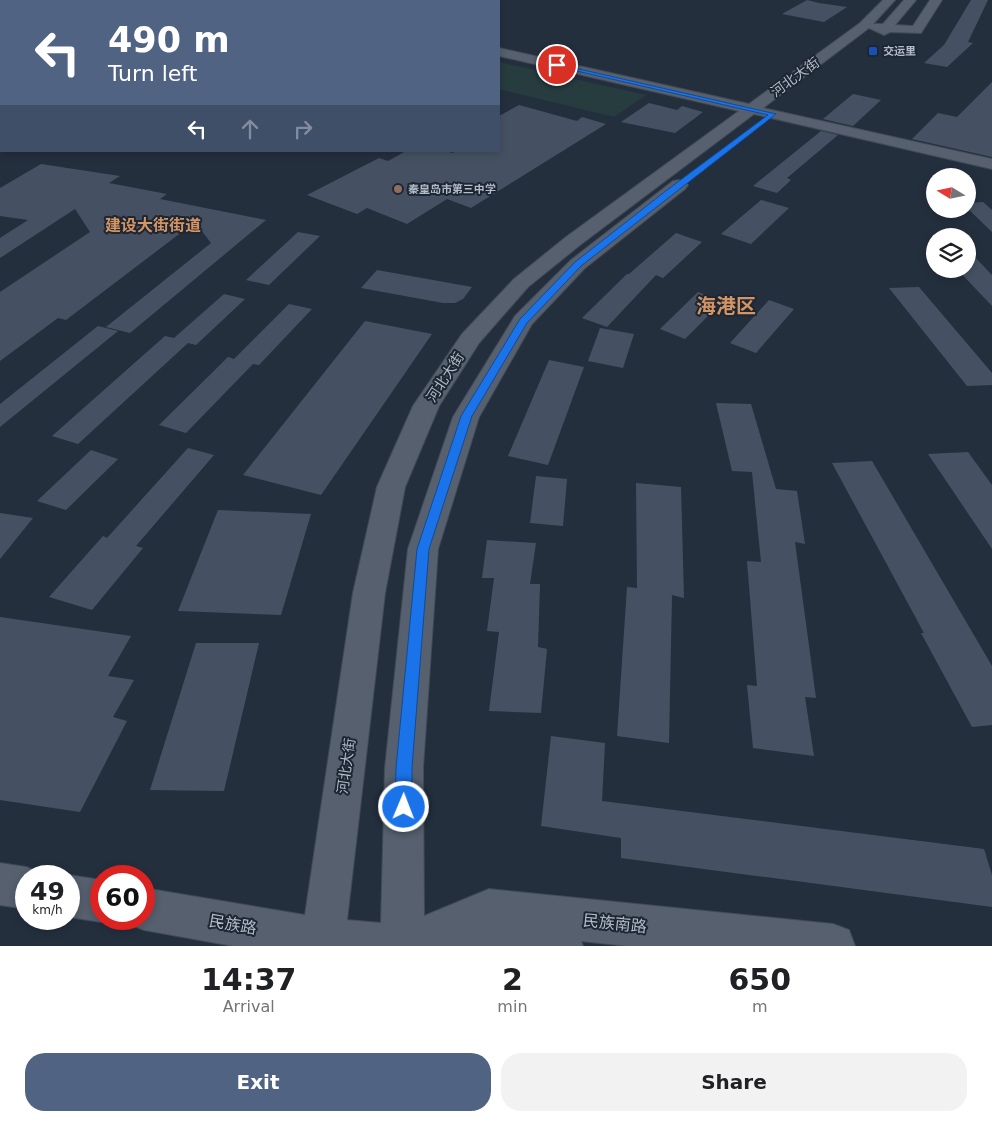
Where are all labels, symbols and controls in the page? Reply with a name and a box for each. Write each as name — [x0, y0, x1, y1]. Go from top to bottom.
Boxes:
icon: left — [25, 20, 90, 85]
text: 490 m — [108, 20, 230, 60]
pin — [536, 44, 578, 86]
marker: 交运里 — [867, 45, 879, 57]
place label: 交运里 — [883, 45, 916, 58]
icon: arrive — [543, 51, 571, 79]
street label: 河北大街 — [768, 54, 822, 100]
text: Turn left — [108, 61, 197, 86]
icon: left — [183, 115, 211, 143]
icon: ahead — [236, 115, 264, 143]
icon: right — [289, 115, 317, 143]
north arrow — [926, 168, 976, 218]
map controls — [926, 168, 976, 278]
marker: 秦皇岛市第三中学 — [392, 183, 404, 195]
place label: 秦皇岛市第三中学 — [408, 183, 496, 196]
district label: 建设大街街道 — [105, 216, 201, 235]
button: layers — [926, 228, 976, 278]
district label: 海港区 — [696, 294, 756, 318]
street label: 河北大街 — [423, 349, 467, 405]
street label: 河北大街 — [334, 737, 358, 795]
position arrow — [377, 780, 429, 832]
speed limit sign: 60 — [90, 865, 155, 930]
text: 49 — [30, 877, 65, 906]
text: km/h — [32, 903, 63, 917]
street label: 民族路 — [208, 911, 258, 938]
street label: 民族南路 — [582, 911, 648, 936]
text: 14:37 — [201, 962, 296, 997]
text: 2 — [502, 962, 523, 997]
text: 650 — [728, 962, 791, 997]
text: Arrival — [223, 997, 275, 1016]
text: min — [497, 997, 528, 1016]
text: m — [752, 997, 768, 1016]
button: Exit — [25, 1053, 491, 1111]
button: Share — [501, 1053, 967, 1111]

